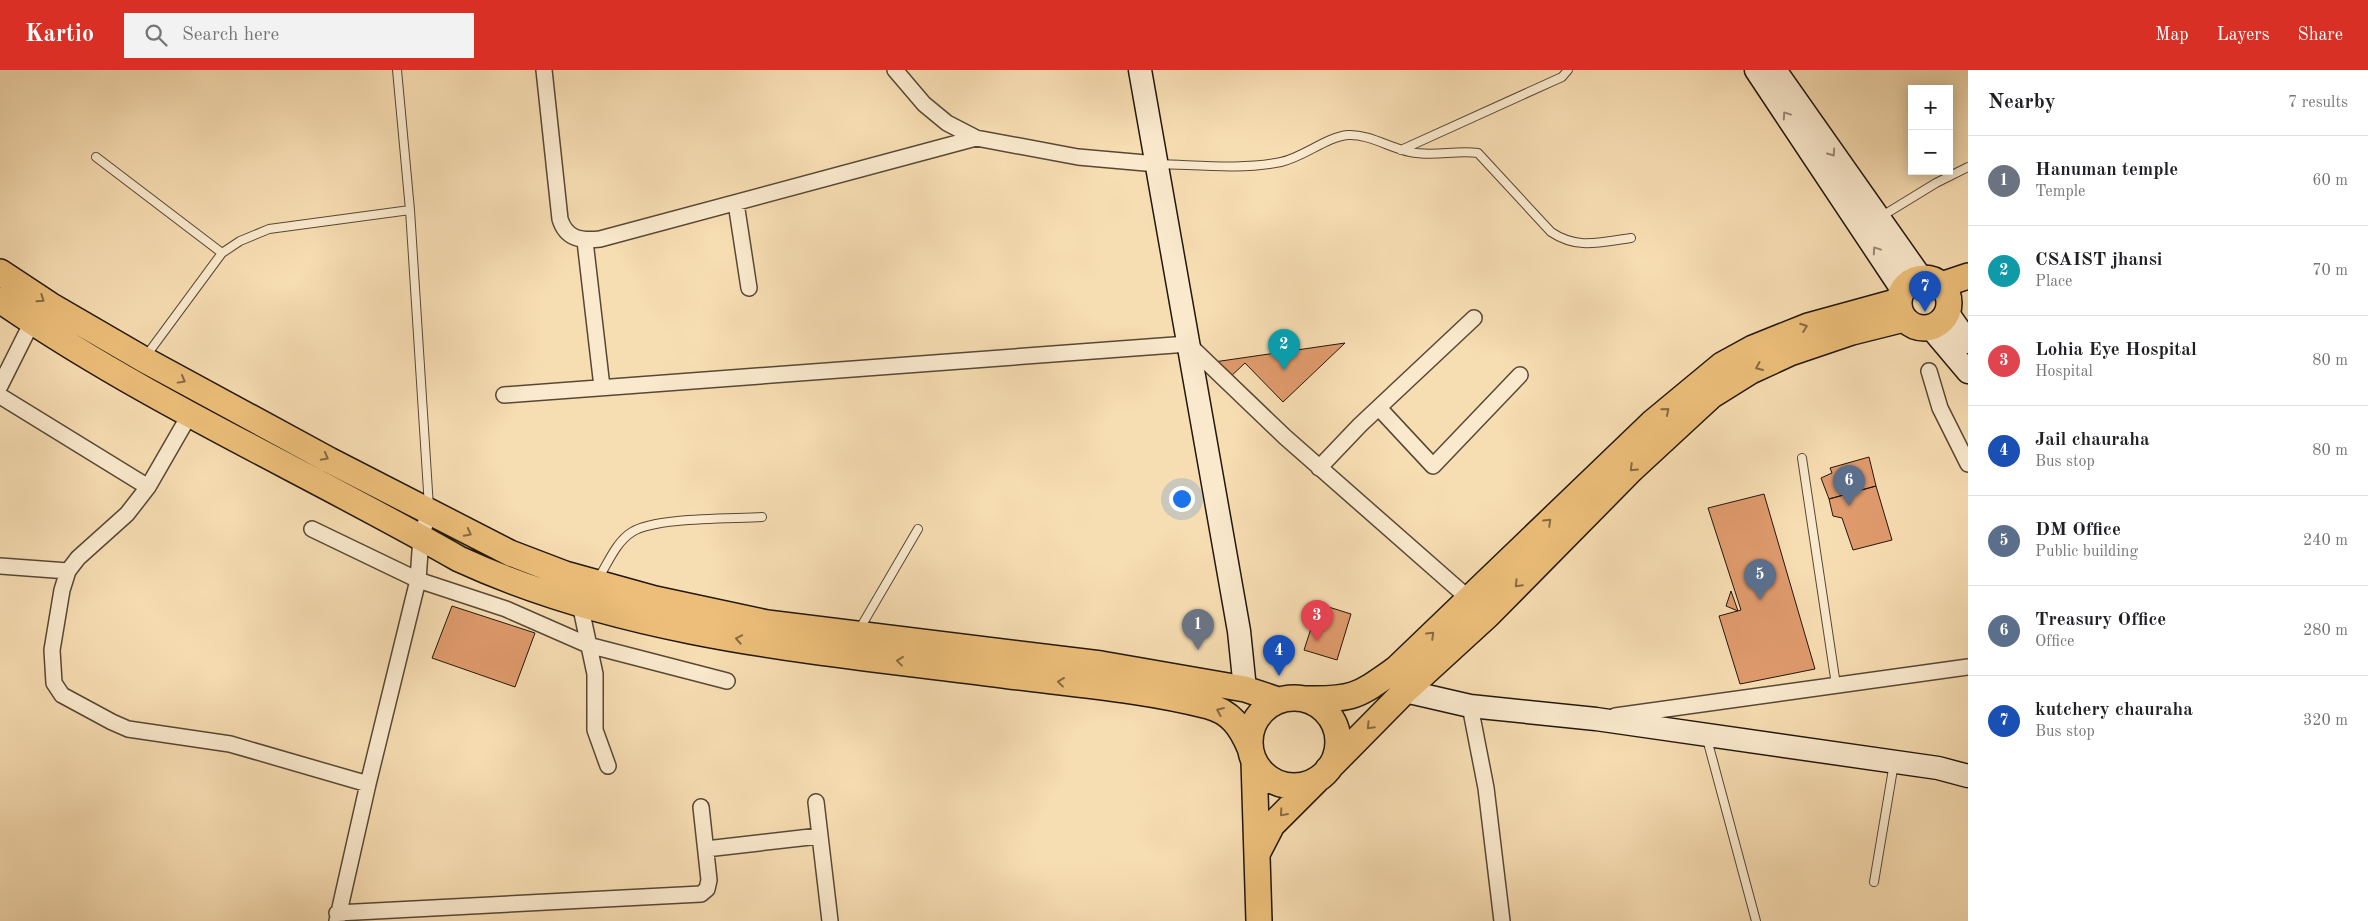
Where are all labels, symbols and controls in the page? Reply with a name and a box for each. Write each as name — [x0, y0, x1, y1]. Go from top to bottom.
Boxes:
search box — [124, 13, 474, 58]
icon: search — [142, 21, 170, 49]
text: Kartio — [25, 23, 94, 47]
text: Search here — [182, 26, 279, 45]
text: Map — [2155, 26, 2189, 44]
text: Layers — [2217, 26, 2269, 44]
text: Share — [2297, 26, 2343, 44]
map controls — [1908, 85, 1953, 175]
button: + — [1908, 85, 1953, 130]
text: Nearby — [1988, 92, 2056, 113]
text: 7 results — [2288, 95, 2348, 111]
one-way arrow — [1783, 111, 1792, 120]
button: − — [1908, 130, 1953, 175]
one-way arrow — [1826, 147, 1835, 157]
text: Hanuman temple — [2035, 161, 2178, 180]
text: 1 — [1999, 173, 2009, 189]
text: 60 m — [2312, 173, 2348, 189]
text: Temple — [2035, 184, 2085, 200]
one-way arrow — [1873, 246, 1882, 256]
text: CSAIST jhansi — [2035, 251, 2162, 270]
text: 2 — [1999, 263, 2009, 279]
text: 70 m — [2312, 263, 2348, 279]
pin: 7 — [1909, 271, 1941, 312]
text: Place — [2035, 274, 2072, 290]
one-way arrow — [35, 293, 44, 302]
one-way arrow — [1799, 323, 1807, 333]
pin: 2 — [1268, 329, 1300, 370]
text: Lohia Eye Hospital — [2035, 341, 2197, 360]
text: 3 — [1999, 353, 2009, 369]
text: 80 m — [2312, 353, 2348, 369]
one-way arrow — [1755, 361, 1764, 372]
text: Hospital — [2035, 364, 2093, 380]
one-way arrow — [176, 374, 185, 384]
one-way arrow — [1660, 408, 1669, 417]
text: Jail chauraha — [2035, 431, 2150, 450]
text: 4 — [1999, 443, 2009, 459]
text: 80 m — [2312, 443, 2348, 459]
one-way arrow — [319, 451, 328, 461]
text: Bus stop — [2035, 454, 2095, 470]
one-way arrow — [1629, 462, 1638, 471]
pin: 6 — [1833, 465, 1865, 506]
your location — [1169, 486, 1195, 512]
one-way arrow — [1542, 519, 1551, 528]
text: DM Office — [2035, 521, 2121, 540]
one-way arrow — [463, 527, 472, 537]
text: 5 — [1999, 533, 2009, 549]
text: 240 m — [2303, 533, 2348, 549]
text: Public building — [2035, 544, 2138, 560]
pin: 5 — [1744, 559, 1776, 600]
one-way arrow — [1515, 578, 1524, 587]
pin: 3 — [1301, 600, 1333, 641]
pin: 1 — [1182, 609, 1214, 650]
text: Treasury Office — [2035, 611, 2166, 630]
text: 6 — [1999, 623, 2009, 639]
text: 280 m — [2303, 623, 2348, 639]
one-way arrow — [1425, 632, 1434, 641]
text: Office — [2035, 634, 2074, 650]
one-way arrow — [734, 635, 743, 645]
pin: 4 — [1263, 635, 1295, 676]
one-way arrow — [895, 657, 904, 667]
one-way arrow — [1056, 677, 1064, 688]
text: kutchery chauraha — [2035, 701, 2193, 720]
one-way arrow — [1216, 707, 1225, 718]
text: 7 — [1999, 713, 2009, 729]
text: 320 m — [2303, 713, 2348, 729]
one-way arrow — [1367, 720, 1376, 729]
text: Bus stop — [2035, 724, 2095, 740]
one-way arrow — [1280, 807, 1289, 816]

